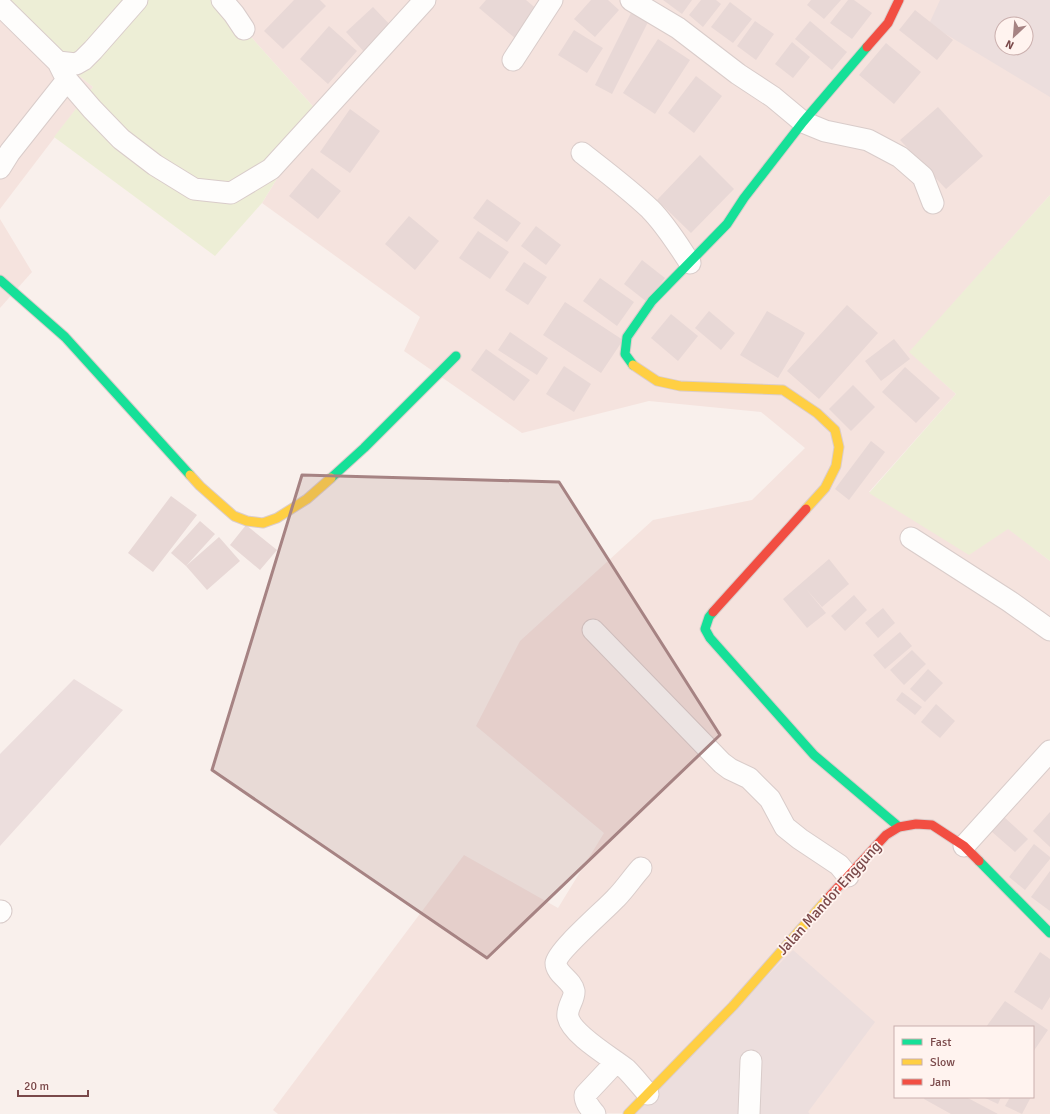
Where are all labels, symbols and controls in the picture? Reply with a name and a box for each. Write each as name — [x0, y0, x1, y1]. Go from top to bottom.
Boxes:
north arrow — [994, 16, 1034, 56]
text: N — [1004, 37, 1016, 52]
street label: Jalan Mandor Enggung — [773, 837, 885, 959]
legend — [894, 1026, 1034, 1098]
text: Fast — [930, 1035, 951, 1050]
text: Slow — [930, 1055, 955, 1070]
scale bar — [18, 1072, 88, 1098]
text: Jam — [930, 1075, 951, 1090]
text: 20 m — [24, 1079, 49, 1094]

